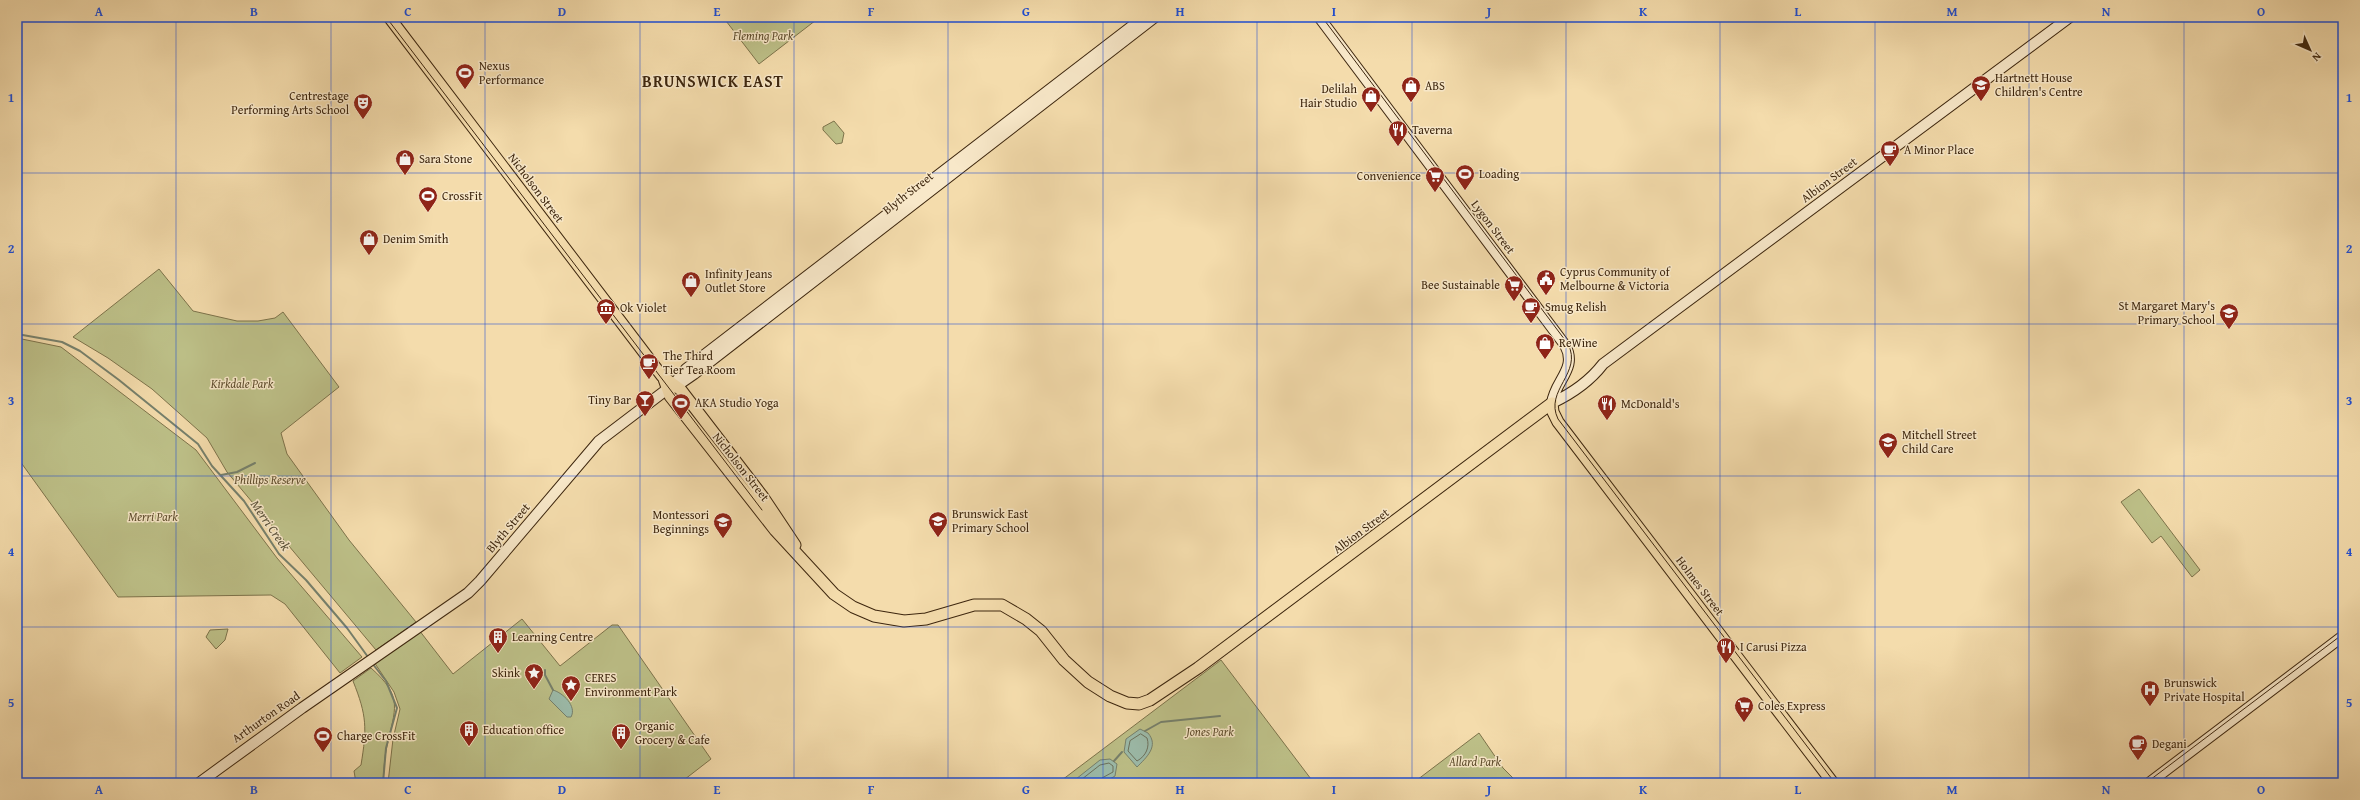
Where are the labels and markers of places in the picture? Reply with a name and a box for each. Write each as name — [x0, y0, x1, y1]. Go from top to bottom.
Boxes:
place label: Nexus Performance — [479, 57, 544, 88]
sports icon: Nexus Performance — [454, 62, 476, 90]
place label: Hartnett House Children's Centre — [1995, 69, 2083, 100]
school or university icon: Hartnett House Children's Centre — [1970, 74, 1992, 102]
shop icon: ABS — [1400, 75, 1422, 103]
place label: ABS — [1425, 77, 1445, 94]
place label: Delilah Hair Studio — [1300, 80, 1357, 111]
shop icon: Delilah Hair Studio — [1360, 85, 1382, 113]
place label: Centrestage Performing Arts School — [231, 87, 350, 118]
theatre icon: Centrestage Performing Arts School — [352, 92, 374, 120]
restaurant icon: Taverna — [1387, 119, 1409, 147]
place label: Taverna — [1412, 121, 1453, 138]
cafe icon: A Minor Place — [1879, 139, 1901, 167]
place label: A Minor Place — [1904, 141, 1974, 158]
shop icon: Sara Stone — [394, 148, 416, 176]
place label: Sara Stone — [419, 150, 473, 167]
sports icon: Loading — [1454, 163, 1476, 191]
supermarket icon: Convenience — [1424, 165, 1446, 193]
place label: Loading — [1479, 165, 1519, 182]
place label: Convenience — [1357, 167, 1421, 184]
sports icon: CrossFit — [417, 185, 439, 213]
place label: CrossFit — [442, 187, 483, 204]
shop icon: Denim Smith — [358, 228, 380, 256]
place label: Denim Smith — [383, 230, 449, 247]
place label: Cyprus Community of Melbourne & Victoria — [1560, 263, 1671, 294]
place label: Infinity Jeans Outlet Store — [705, 265, 772, 296]
public building icon: Cyprus Community of Melbourne & Victoria — [1535, 268, 1557, 296]
shop icon: Infinity Jeans Outlet Store — [680, 270, 702, 298]
supermarket icon: Bee Sustainable — [1503, 274, 1525, 302]
place label: Bee Sustainable — [1421, 276, 1500, 293]
cafe icon: Smug Relish — [1520, 296, 1542, 324]
museum icon: Ok Violet — [595, 297, 617, 325]
place label: St Margaret Mary's Primary School — [2119, 297, 2216, 328]
place label: Smug Relish — [1545, 298, 1607, 315]
place label: Ok Violet — [620, 299, 667, 316]
school or university icon: St Margaret Mary's Primary School — [2218, 302, 2240, 330]
shop icon: ReWine — [1534, 332, 1556, 360]
place label: ReWine — [1559, 334, 1598, 351]
place label: The Third Tier Tea Room — [663, 347, 736, 378]
cafe icon: The Third Tier Tea Room — [638, 352, 660, 380]
bar icon: Tiny Bar — [634, 389, 656, 417]
place label: Tiny Bar — [588, 391, 631, 408]
sports icon: AKA Studio Yoga — [670, 392, 692, 420]
restaurant icon: McDonald's — [1596, 393, 1618, 421]
place label: AKA Studio Yoga — [695, 394, 779, 411]
place label: McDonald's — [1621, 395, 1680, 412]
place label: Mitchell Street Child Care — [1902, 426, 1977, 457]
school or university icon: Mitchell Street Child Care — [1877, 431, 1899, 459]
place label: Brunswick East Primary School — [952, 505, 1030, 536]
place label: Montessori Beginnings — [652, 506, 710, 537]
school or university icon: Brunswick East Primary School — [927, 510, 949, 538]
school or university icon: Montessori Beginnings — [712, 511, 734, 539]
building icon: Learning Centre — [487, 626, 509, 654]
place label: Learning Centre — [512, 628, 593, 645]
restaurant icon: I Carusi Pizza — [1715, 636, 1737, 664]
place label: I Carusi Pizza — [1740, 638, 1807, 655]
place icon: Skink — [523, 662, 545, 690]
place label: Skink — [492, 664, 521, 681]
place label: CERES Environment Park — [585, 669, 678, 700]
place icon: CERES Environment Park — [560, 674, 582, 702]
place label: Brunswick Private Hospital — [2164, 674, 2245, 705]
hospital icon: Brunswick Private Hospital — [2139, 679, 2161, 707]
supermarket icon: Coles Express — [1733, 695, 1755, 723]
place label: Coles Express — [1758, 697, 1826, 714]
place label: Organic Grocery & Cafe — [635, 717, 710, 748]
building icon: Education office — [458, 719, 480, 747]
place label: Education office — [483, 721, 565, 738]
building icon: Organic Grocery & Cafe — [610, 722, 632, 750]
sports icon: Charge CrossFit — [312, 725, 334, 753]
place label: Charge CrossFit — [337, 727, 416, 744]
cafe icon: Degani — [2127, 733, 2149, 761]
place label: Degani — [2152, 735, 2187, 752]

